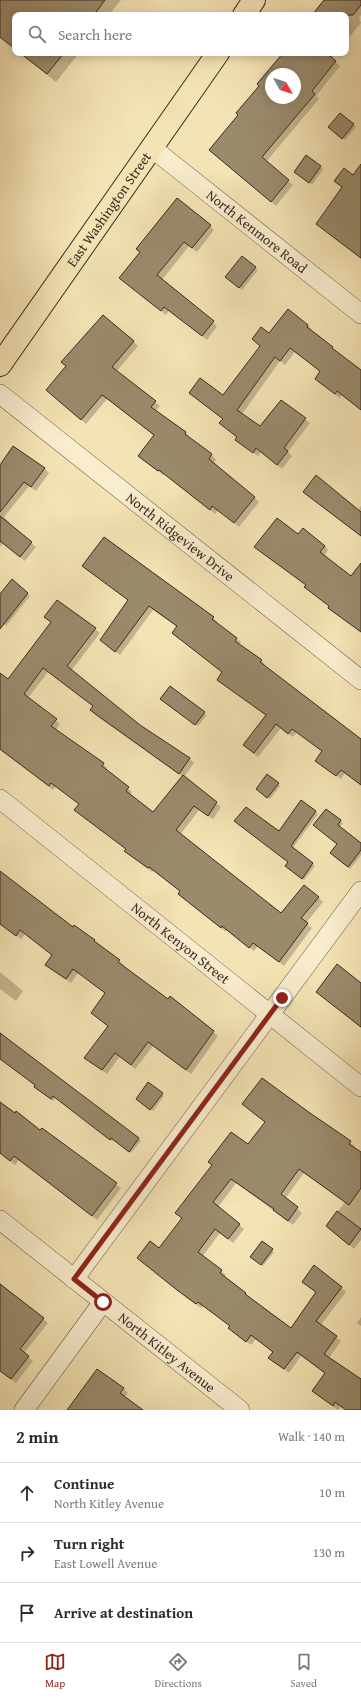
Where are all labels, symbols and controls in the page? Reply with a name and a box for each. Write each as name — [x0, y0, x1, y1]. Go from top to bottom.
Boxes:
search box — [12, 12, 349, 56]
icon: search — [26, 23, 48, 45]
text: Search here — [58, 24, 132, 45]
north arrow — [265, 68, 301, 104]
street label: East Washington Street — [62, 148, 156, 271]
street label: North Kenmore Road — [202, 185, 312, 278]
street label: North Ridgeview Drive — [122, 488, 239, 586]
street label: North Kenyon Street — [127, 897, 234, 989]
route end — [273, 989, 291, 1007]
route start — [94, 1293, 112, 1311]
street label: North Kitley Avenue — [114, 1307, 220, 1397]
text: 2 min — [16, 1424, 58, 1449]
text: Walk · 140 m — [278, 1427, 345, 1446]
text: Continue — [54, 1473, 115, 1494]
icon: ahead — [16, 1482, 38, 1504]
text: 10 m — [319, 1483, 345, 1502]
text: North Kitley Avenue — [54, 1494, 164, 1513]
text: Turn right — [54, 1533, 125, 1554]
icon: right — [16, 1542, 38, 1564]
text: 130 m — [313, 1543, 345, 1562]
text: East Lowell Avenue — [54, 1554, 157, 1573]
icon: arrive — [16, 1602, 38, 1624]
text: Arrive at destination — [54, 1602, 193, 1623]
tab: Map — [44, 1651, 66, 1691]
tab: Directions — [155, 1651, 202, 1691]
tab: Saved — [290, 1651, 317, 1691]

